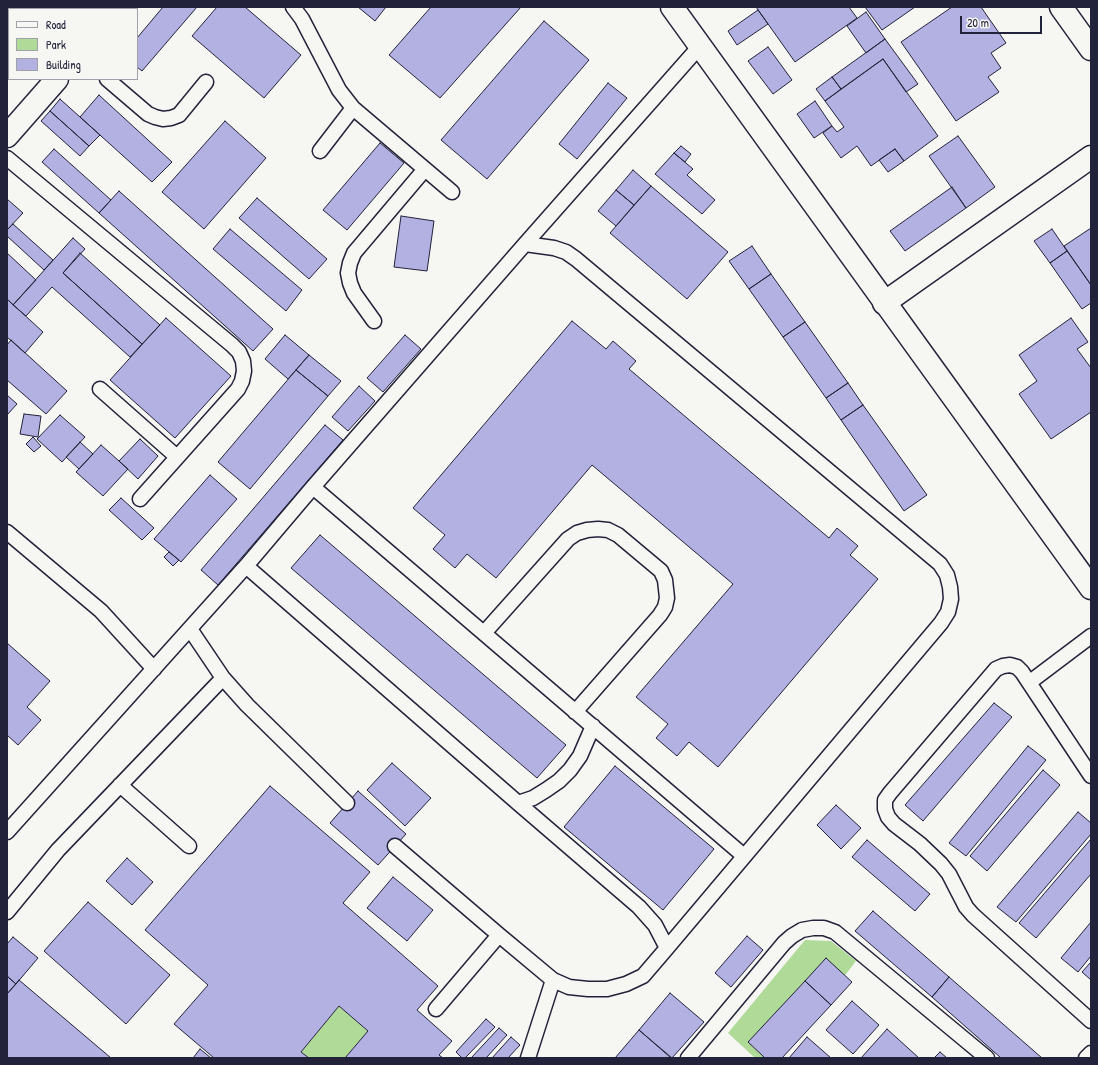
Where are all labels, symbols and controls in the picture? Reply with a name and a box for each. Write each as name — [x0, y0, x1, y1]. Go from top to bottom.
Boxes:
legend — [8, 8, 138, 80]
scale bar — [962, 8, 1044, 34]
text: 20 m — [967, 14, 989, 31]
text: Road — [46, 16, 66, 33]
text: Park — [46, 36, 66, 53]
text: Building — [46, 56, 81, 73]

